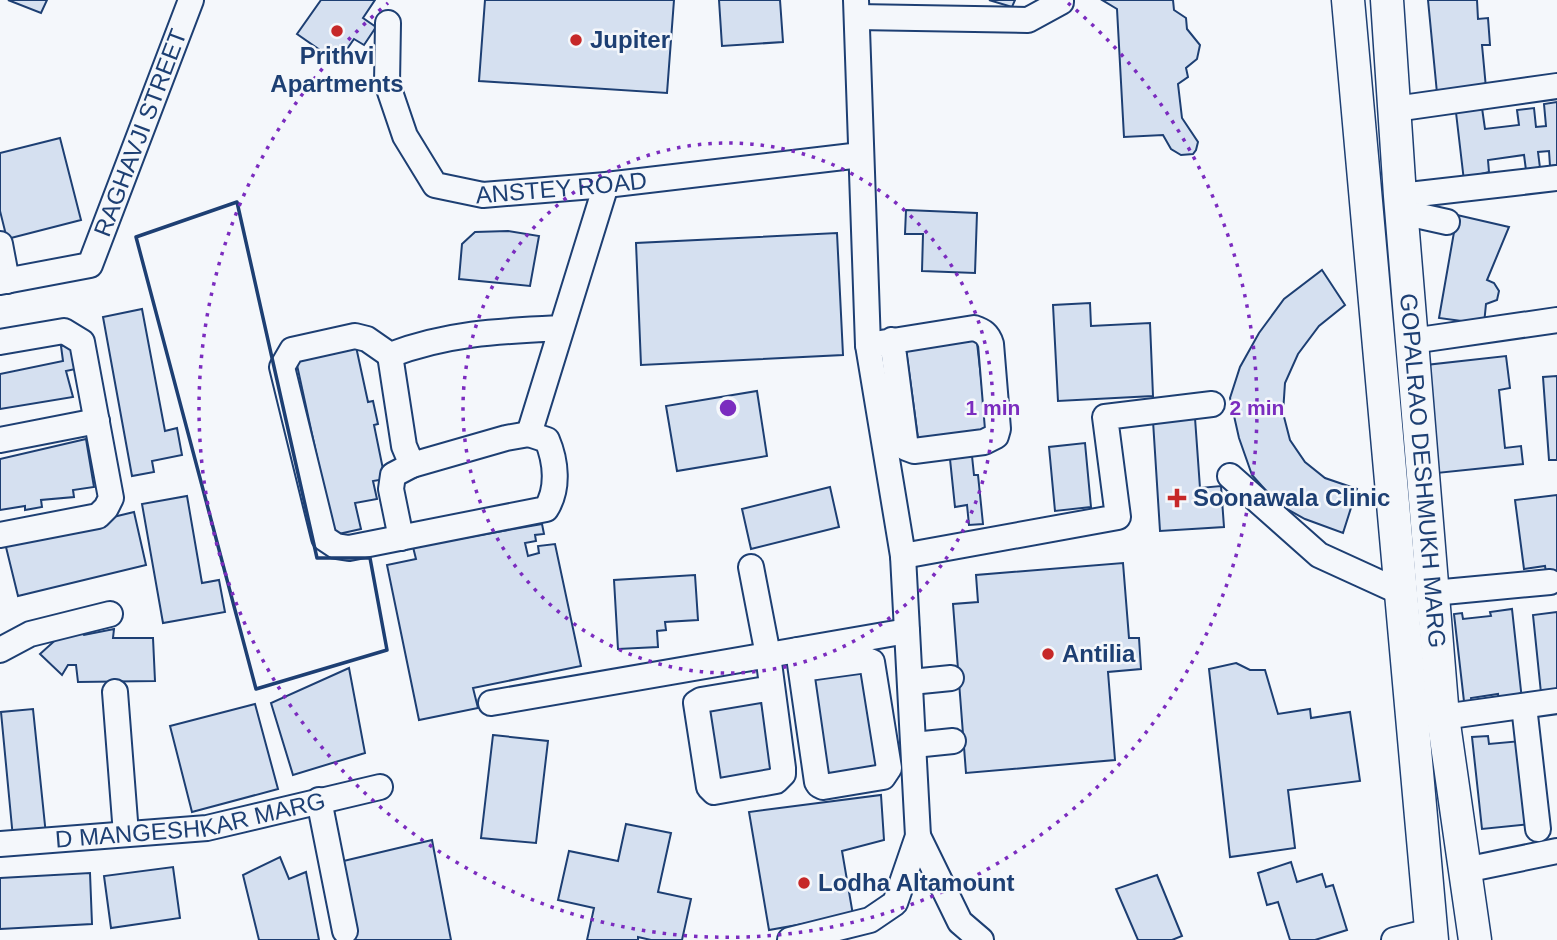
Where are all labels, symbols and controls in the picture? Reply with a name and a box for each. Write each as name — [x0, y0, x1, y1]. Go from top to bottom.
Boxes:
marker: Prithvi Apartments — [329, 23, 345, 39]
street label: RAGHAVJI STREET — [88, 25, 192, 240]
place label: Jupiter — [590, 26, 670, 53]
marker: Jupiter — [568, 32, 584, 48]
place label: Prithvi Apartments — [270, 42, 404, 97]
street label: ANSTEY ROAD — [475, 166, 648, 209]
street label: GOPALRAO DESHMUKH MARG — [1395, 292, 1451, 649]
centre of rings — [716, 396, 740, 420]
text: 1 min — [966, 396, 1020, 419]
text: 2 min — [1230, 396, 1284, 419]
place label: Soonawala Clinic — [1193, 484, 1390, 511]
marker: Soonawala Clinic — [1167, 488, 1187, 508]
place label: Antilia — [1062, 640, 1136, 667]
marker: Antilia — [1040, 646, 1056, 662]
street label: D MANGESHKAR MARG — [54, 786, 328, 853]
place label: Lodha Altamount — [818, 869, 1014, 896]
marker: Lodha Altamount — [796, 875, 812, 891]

